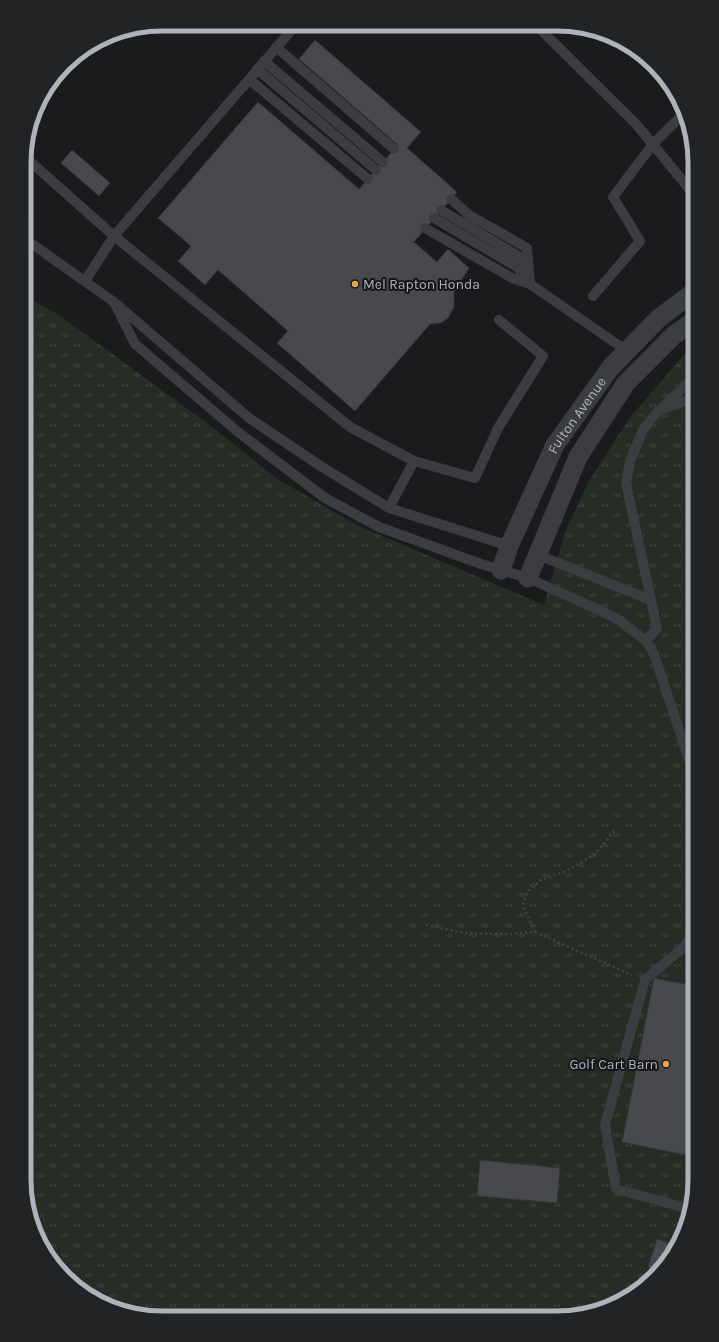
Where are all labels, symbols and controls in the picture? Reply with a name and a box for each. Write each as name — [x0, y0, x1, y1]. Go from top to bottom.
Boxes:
place label: Mel Rapton Honda — [363, 276, 480, 293]
marker: Mel Rapton Honda — [350, 279, 360, 289]
street label: Fulton Avenue — [544, 374, 610, 456]
place label: Golf Cart Barn — [569, 1056, 658, 1073]
marker: Golf Cart Barn — [661, 1059, 671, 1069]

